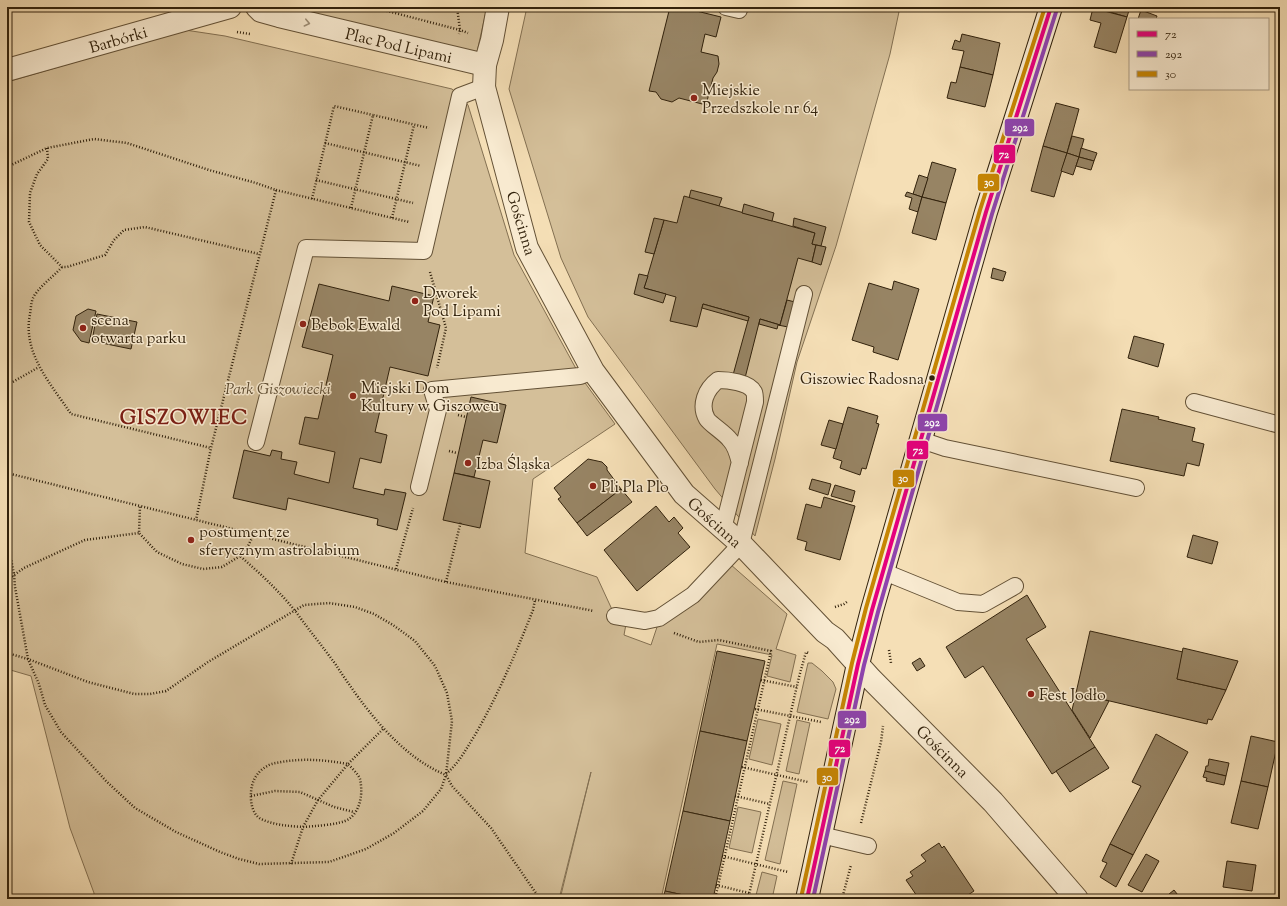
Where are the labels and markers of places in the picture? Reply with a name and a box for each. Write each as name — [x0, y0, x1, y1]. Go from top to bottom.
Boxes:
place label: Miejskie Przedszkole nr 64 — [702, 80, 818, 121]
marker: Miejskie Przedszkole nr 64 — [689, 93, 699, 103]
place label: Dworek Pod Lipami — [423, 283, 501, 324]
marker: Dworek Pod Lipami — [410, 296, 420, 306]
place label: scena otwarta parku — [91, 310, 186, 351]
place label: Bebok Ewald — [311, 315, 400, 338]
marker: Bebok Ewald — [298, 319, 308, 329]
marker: scena otwarta parku — [78, 323, 88, 333]
place label: Giszowiec Radosna — [800, 370, 924, 391]
marker: Giszowiec Radosna — [927, 373, 937, 383]
place label: Miejski Dom Kultury w Giszowcu — [361, 378, 499, 419]
marker: Miejski Dom Kultury w Giszowcu — [348, 391, 358, 401]
place label: Izba Śląska — [476, 453, 551, 477]
marker: Izba Śląska — [463, 458, 473, 468]
place label: Pli Pla Plo — [601, 477, 669, 500]
marker: Pli Pla Plo — [588, 481, 598, 491]
place label: postument ze sferycznym astrolabium — [199, 522, 360, 563]
marker: postument ze sferycznym astrolabium — [186, 535, 196, 545]
place label: Fest Jodło — [1039, 685, 1106, 708]
marker: Fest Jodło — [1026, 689, 1036, 699]

